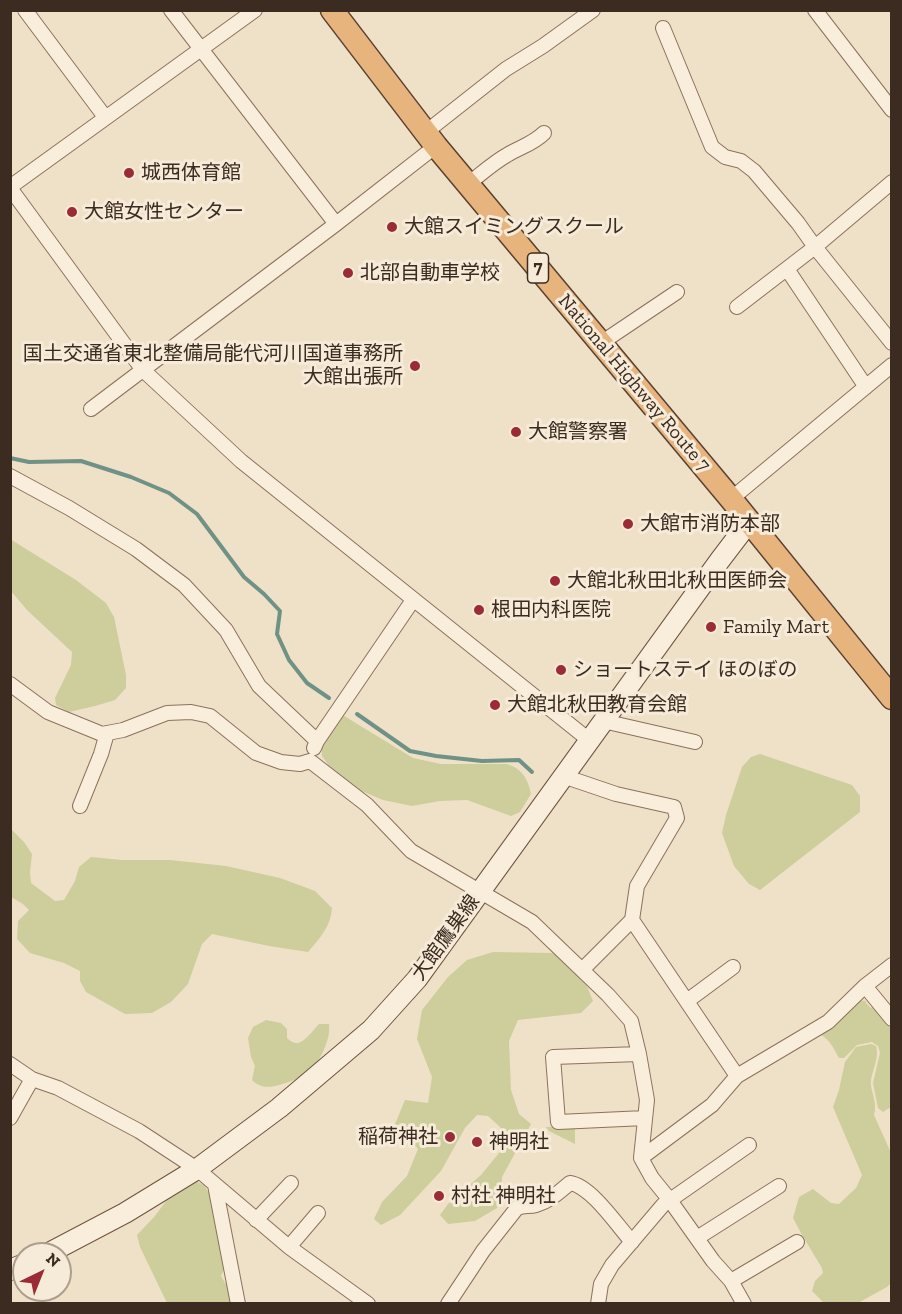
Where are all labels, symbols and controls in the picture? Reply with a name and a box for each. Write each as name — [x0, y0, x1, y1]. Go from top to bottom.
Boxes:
place label: 城西体育館 — [141, 161, 241, 185]
marker: 城西体育館 — [122, 166, 136, 180]
place label: 大館女性センター — [84, 200, 244, 224]
marker: 大館女性センター — [65, 205, 79, 219]
place label: 大館スイミングスクール — [404, 215, 624, 239]
marker: 大館スイミングスクール — [385, 220, 399, 234]
road number: 7 — [528, 253, 548, 283]
place label: 北部自動車学校 — [360, 261, 500, 285]
marker: 北部自動車学校 — [341, 266, 355, 280]
street label: National Highway Route 7 — [553, 289, 715, 477]
place label: 国土交通省東北整備局能代河川国道事務所 大館出張所 — [23, 342, 403, 389]
marker: 国土交通省東北整備局能代河川国道事務所 大館出張所 — [408, 359, 422, 373]
place label: 大館警察署 — [528, 420, 628, 444]
marker: 大館警察署 — [509, 425, 523, 439]
place label: 大館市消防本部 — [640, 512, 780, 536]
marker: 大館市消防本部 — [621, 517, 635, 531]
place label: 大館北秋田北秋田医師会 — [567, 569, 787, 593]
marker: 大館北秋田北秋田医師会 — [548, 574, 562, 588]
place label: 根田内科医院 — [491, 598, 611, 622]
marker: 根田内科医院 — [472, 603, 486, 617]
place label: Family Mart — [723, 615, 829, 639]
marker: Family Mart — [704, 620, 718, 634]
place label: ショートステイ ほのぼの — [573, 658, 798, 682]
marker: ショートステイ ほのぼの — [554, 663, 568, 677]
place label: 大館北秋田教育会館 — [507, 693, 687, 717]
marker: 大館北秋田教育会館 — [488, 698, 502, 712]
street label: 大館鷹巣線 — [407, 890, 485, 986]
place label: 稲荷神社 — [358, 1125, 438, 1149]
marker: 稲荷神社 — [443, 1130, 457, 1144]
place label: 神明社 — [489, 1130, 549, 1154]
marker: 神明社 — [470, 1135, 484, 1149]
place label: 村社 神明社 — [451, 1184, 556, 1208]
marker: 村社 神明社 — [432, 1189, 446, 1203]
north arrow — [12, 1242, 72, 1302]
text: N — [42, 1249, 64, 1271]

